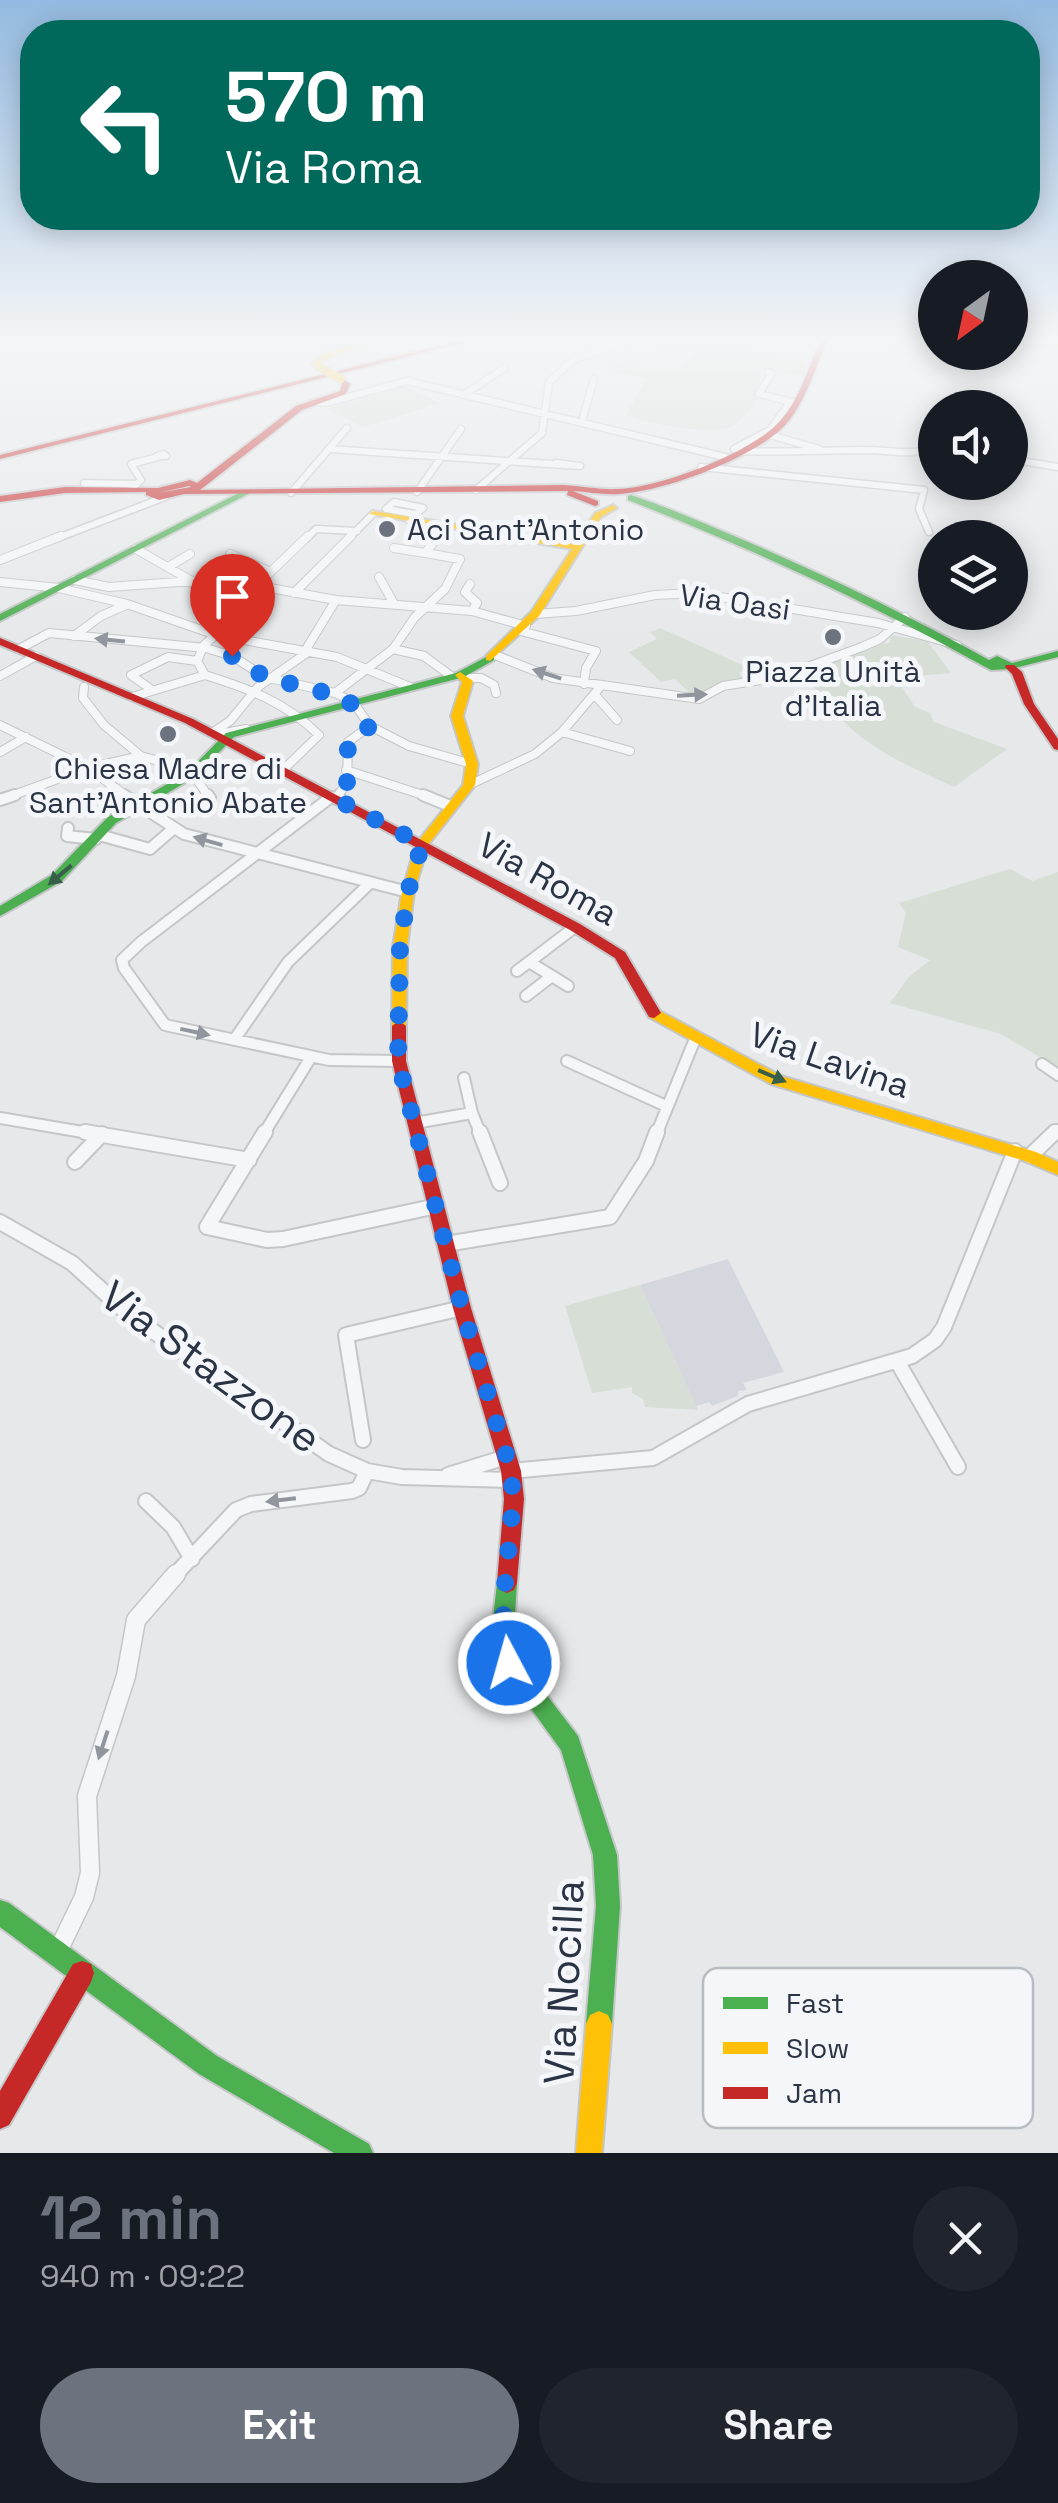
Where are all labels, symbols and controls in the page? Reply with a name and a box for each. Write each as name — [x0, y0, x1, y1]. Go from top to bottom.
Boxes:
text: 570 m — [225, 52, 428, 141]
icon: left — [60, 60, 190, 190]
text: Via Roma — [225, 139, 422, 196]
north arrow — [918, 260, 1028, 370]
map controls — [918, 260, 1028, 630]
button: sound — [918, 390, 1028, 500]
place label: Aci Sant'Antonio — [407, 510, 644, 549]
marker: Aci Sant'Antonio — [376, 518, 398, 540]
button: layers — [918, 520, 1028, 630]
pin — [190, 554, 275, 657]
icon: arrive — [205, 569, 260, 624]
street label: Via Oasi — [677, 575, 793, 629]
marker: Piazza Unità d'Italia — [822, 626, 844, 648]
one-way arrow — [94, 631, 126, 647]
place label: Piazza Unità d'Italia — [745, 652, 921, 725]
one-way arrow — [532, 666, 562, 681]
one-way arrow — [677, 687, 708, 703]
marker: Chiesa Madre di Sant'Antonio Abate — [157, 723, 179, 745]
place label: Chiesa Madre di Sant'Antonio Abate — [29, 749, 307, 822]
street label: Via Roma — [470, 823, 626, 935]
one-way arrow — [192, 833, 223, 849]
one-way arrow — [47, 864, 72, 885]
street label: Via Lavina — [744, 1012, 916, 1108]
one-way arrow — [180, 1025, 211, 1040]
one-way arrow — [757, 1069, 787, 1085]
street label: Via Stazzone — [90, 1269, 332, 1465]
one-way arrow — [265, 1492, 297, 1508]
position arrow — [457, 1611, 561, 1715]
one-way arrow — [95, 1730, 110, 1760]
street label: Via Nocilla — [532, 1878, 596, 2086]
legend — [703, 1968, 1033, 2128]
text: Fast — [786, 1985, 844, 2021]
text: Slow — [786, 2030, 849, 2066]
text: Jam — [786, 2075, 842, 2111]
text: 12 min — [40, 2180, 222, 2257]
button: close — [913, 2186, 1018, 2291]
text: 940 m · 09:22 — [40, 2256, 245, 2296]
button: Exit — [40, 2368, 519, 2483]
button: Share — [539, 2368, 1018, 2483]

